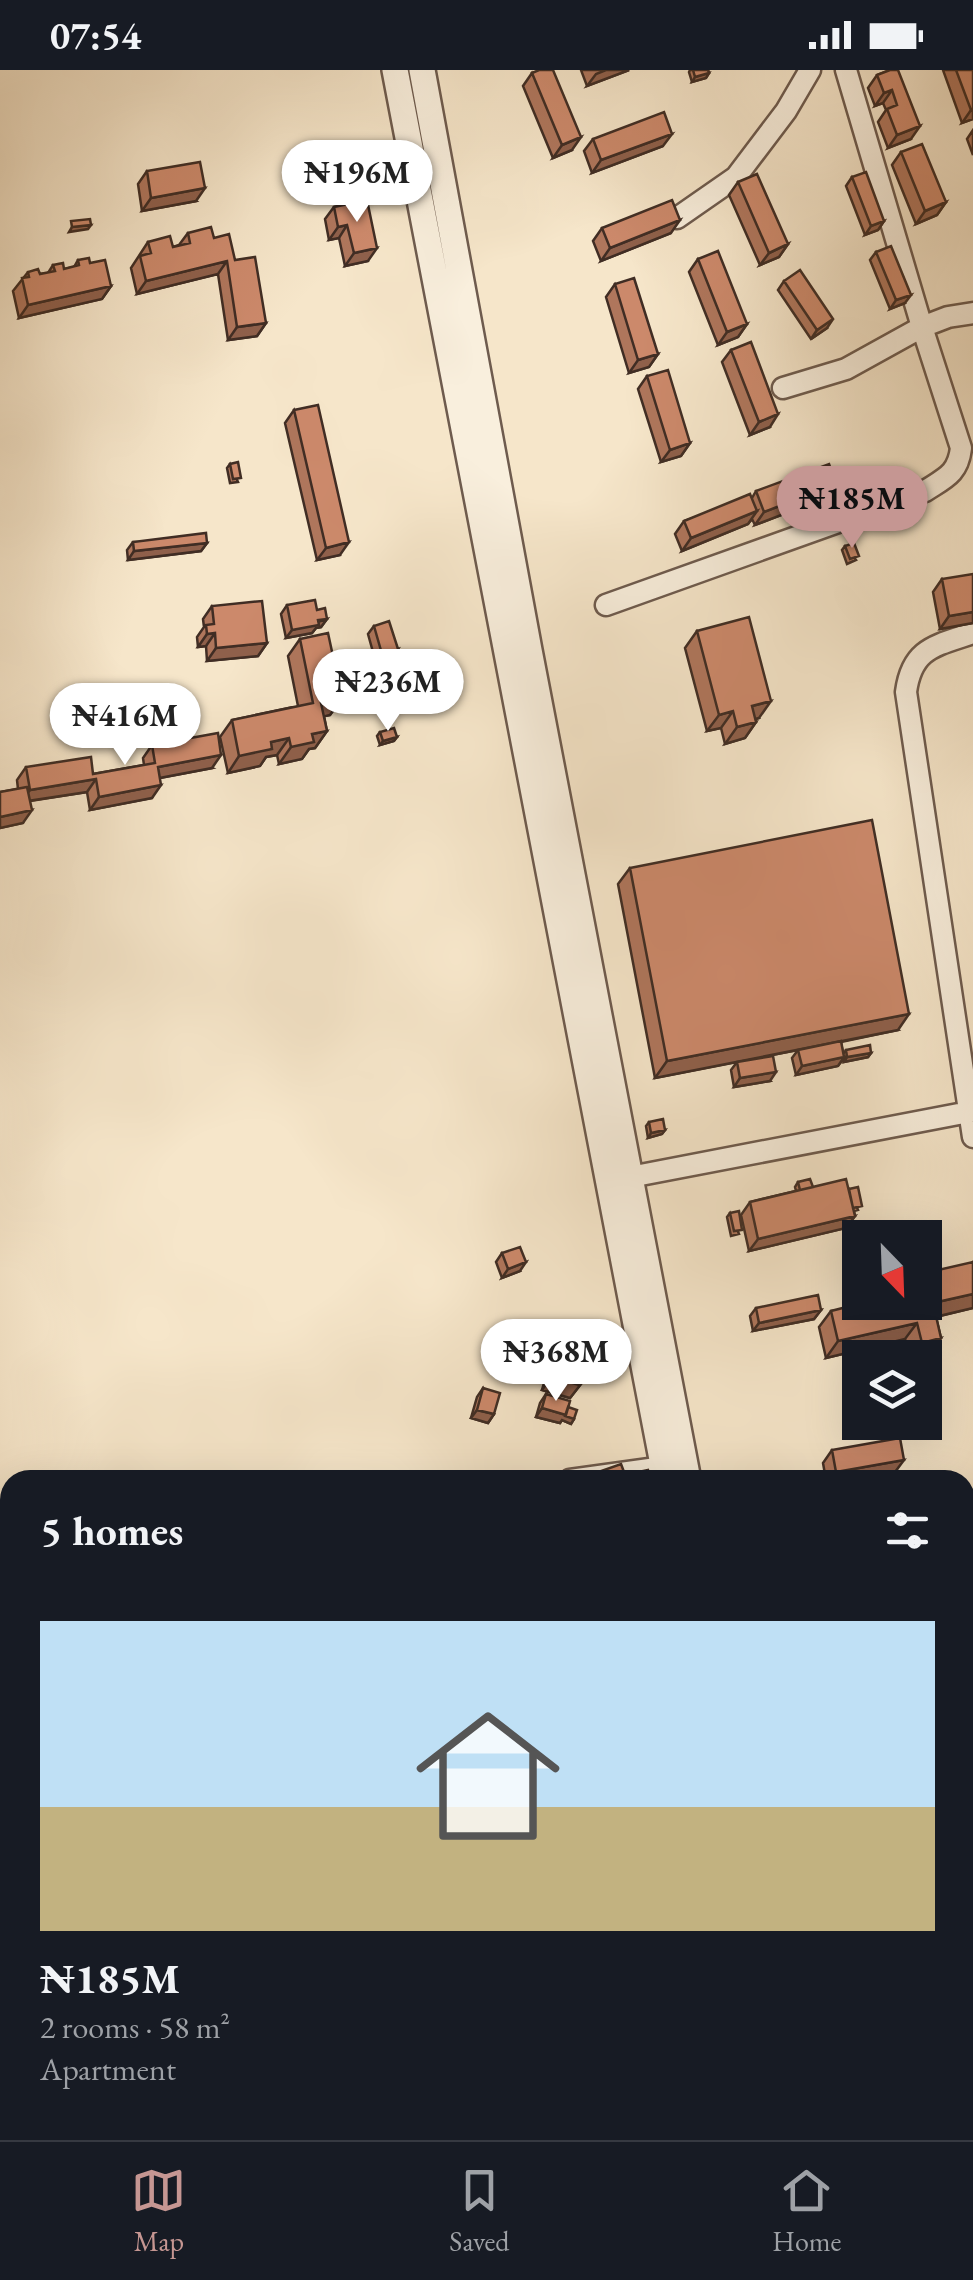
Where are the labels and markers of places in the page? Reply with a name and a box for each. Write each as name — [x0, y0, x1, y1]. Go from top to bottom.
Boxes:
pin: ₦196M — [287, 140, 427, 225]
pin: ₦185M — [782, 466, 922, 551]
pin: ₦236M — [318, 649, 458, 734]
pin: ₦416M — [55, 683, 195, 768]
pin: ₦368M — [486, 1319, 626, 1404]

